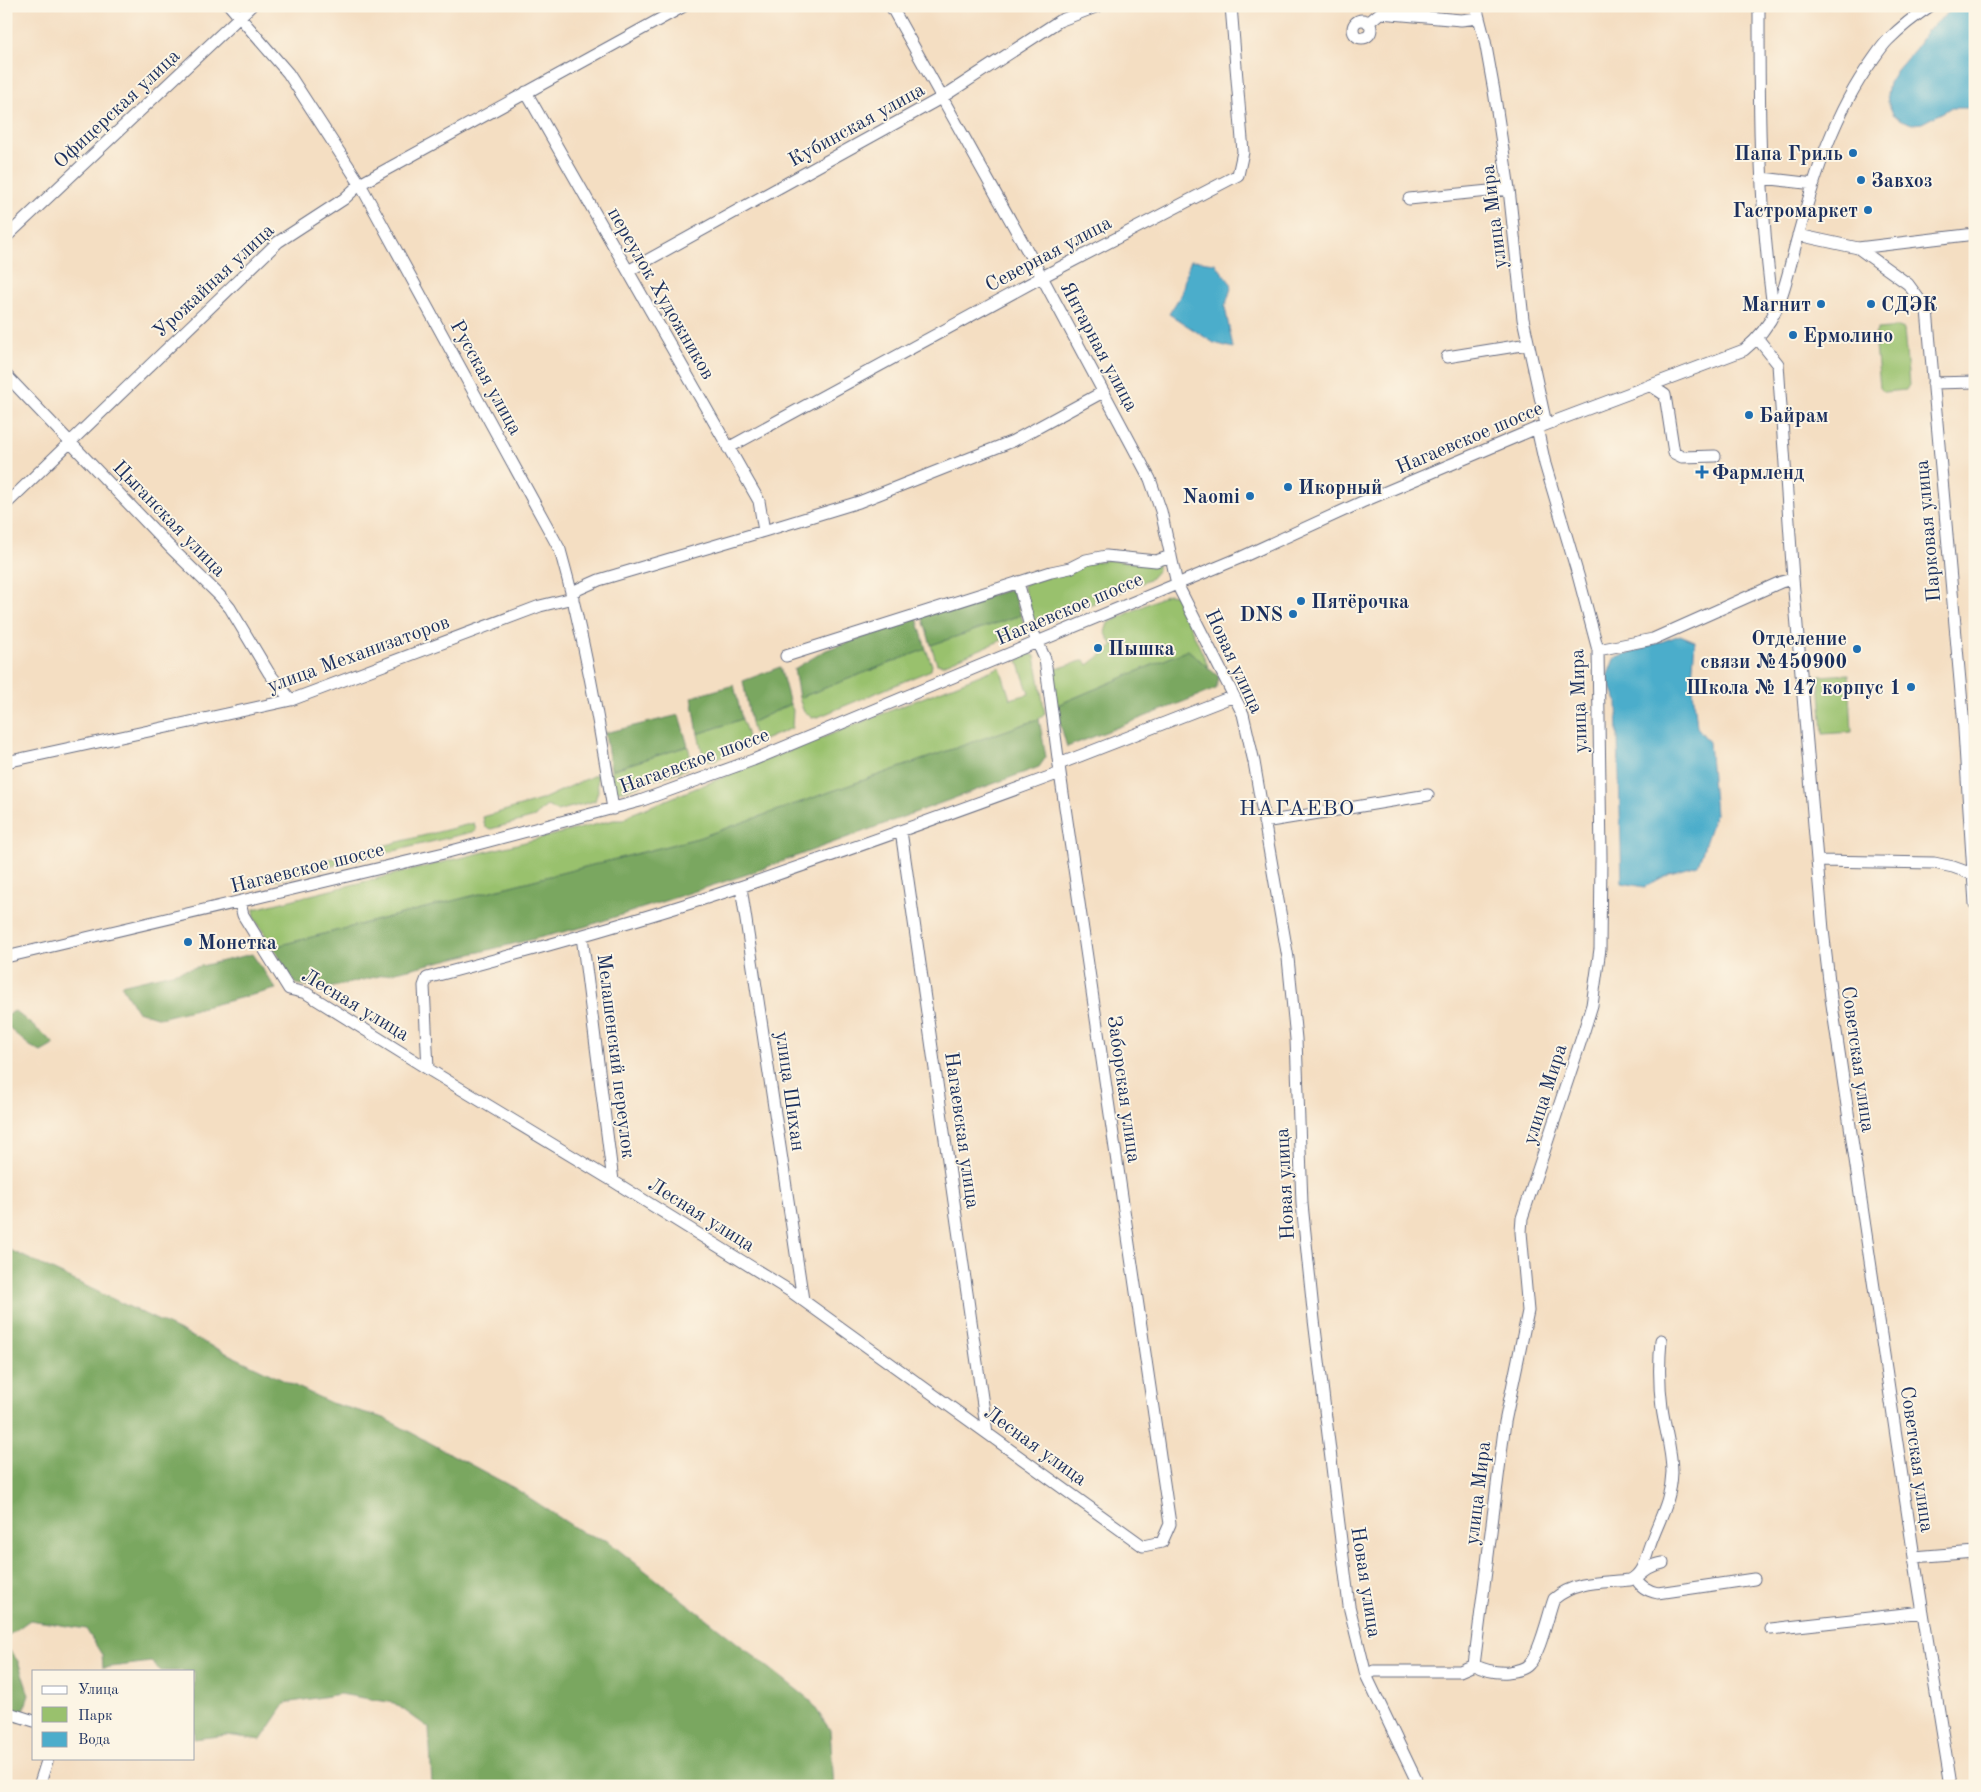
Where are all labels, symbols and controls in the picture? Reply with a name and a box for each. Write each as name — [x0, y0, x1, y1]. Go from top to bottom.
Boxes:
street label: Офицерская улица — [50, 46, 184, 173]
street label: Кубинская улица — [785, 80, 929, 171]
place label: Папа Гриль — [1734, 145, 1843, 165]
marker: Папа Гриль — [1847, 147, 1859, 159]
street label: улица Мира — [1479, 164, 1511, 270]
place label: Завхоз — [1871, 172, 1932, 192]
marker: Завхоз — [1855, 174, 1867, 186]
place label: Гастромаркет — [1733, 202, 1858, 222]
marker: Гастромаркет — [1862, 204, 1874, 216]
street label: переулок Художников — [603, 205, 718, 383]
street label: Северная улица — [983, 213, 1115, 296]
street label: Урожайная улица — [150, 221, 279, 342]
street label: Янтарная улица — [1056, 279, 1141, 415]
place label: Магнит — [1742, 296, 1811, 316]
place label: СДЭК — [1881, 296, 1937, 316]
marker: Магнит — [1815, 298, 1827, 310]
marker: СДЭК — [1865, 298, 1877, 310]
street label: Русская улица — [446, 317, 525, 439]
place label: Ермолино — [1803, 327, 1893, 347]
marker: Ермолино — [1787, 329, 1799, 341]
street label: Нагаевское шоссе — [1393, 399, 1546, 479]
place label: Байрам — [1759, 407, 1829, 427]
marker: Байрам — [1743, 409, 1755, 421]
street label: Цыганская улица — [108, 457, 229, 581]
street label: Парковая улица — [1913, 459, 1945, 603]
place label: Фармленд — [1712, 464, 1804, 484]
marker: Фармленд — [1696, 466, 1708, 478]
place label: Икорный — [1298, 479, 1382, 499]
marker: Икорный — [1282, 481, 1294, 493]
place label: Naomi — [1183, 488, 1240, 508]
marker: Naomi — [1244, 490, 1256, 502]
street label: Нагаевское шоссе — [993, 570, 1146, 650]
place label: Пятёрочка — [1311, 593, 1409, 613]
marker: Пятёрочка — [1295, 595, 1307, 607]
place label: DNS — [1240, 606, 1283, 626]
street label: Новая улица — [1200, 607, 1266, 717]
marker: DNS — [1287, 608, 1299, 620]
street label: улица Механизаторов — [265, 613, 453, 697]
place label: Отделение связи №450900 — [1700, 630, 1847, 673]
place label: Пышка — [1108, 640, 1175, 660]
marker: Пышка — [1092, 642, 1104, 654]
marker: Отделение связи №450900 — [1851, 643, 1863, 655]
street label: улица Мира — [1568, 648, 1592, 754]
place label: Школа № 147 корпус 1 — [1686, 679, 1901, 699]
marker: Школа № 147 корпус 1 — [1905, 681, 1917, 693]
street label: Нагаевское шоссе — [617, 726, 772, 798]
district label: НАГАЕВО — [1239, 798, 1355, 820]
street label: Нагаевское шоссе — [229, 840, 386, 898]
place label: Монетка — [198, 934, 277, 954]
marker: Монетка — [182, 936, 194, 948]
street label: Мелашенский переулок — [593, 953, 638, 1160]
street label: Лесная улица — [298, 966, 412, 1046]
street label: Советская улица — [1837, 985, 1877, 1134]
street label: Заборская улица — [1103, 1014, 1143, 1164]
street label: улица Шихан — [771, 1030, 807, 1153]
street label: улица Мира — [1520, 1042, 1572, 1147]
street label: Нагаевская улица — [940, 1051, 982, 1210]
street label: Новая улица — [1273, 1127, 1299, 1241]
street label: Лесная улица — [644, 1175, 758, 1256]
street label: Советская улица — [1896, 1385, 1936, 1534]
street label: Лесная улица — [980, 1403, 1090, 1490]
street label: улица Мира — [1463, 1440, 1495, 1546]
street label: Новая улица — [1346, 1525, 1384, 1639]
legend — [32, 1670, 195, 1760]
text: Улица — [78, 1683, 119, 1698]
text: Парк — [78, 1709, 113, 1724]
text: Вода — [78, 1733, 111, 1748]

